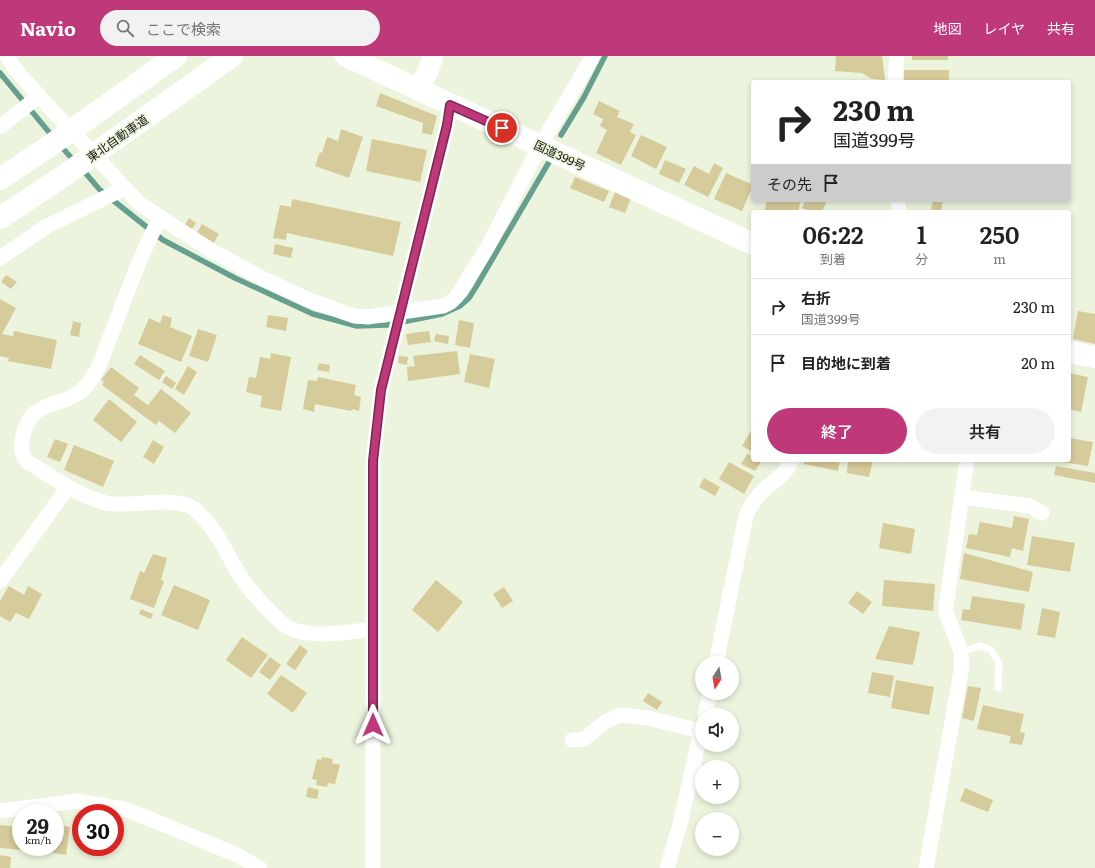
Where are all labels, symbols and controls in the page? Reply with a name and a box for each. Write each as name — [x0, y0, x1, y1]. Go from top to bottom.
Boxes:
search box — [100, 10, 380, 46]
text: Navio — [20, 14, 76, 42]
icon: search — [114, 17, 136, 39]
text: ここで検索 — [146, 17, 221, 40]
text: 地図 — [933, 18, 961, 38]
text: レイヤ — [983, 18, 1025, 38]
text: 共有 — [1047, 18, 1075, 38]
text: 230 m — [833, 88, 914, 130]
icon: right — [767, 96, 819, 148]
street label: 東北自動車道 — [82, 110, 152, 166]
pin — [485, 111, 519, 145]
icon: arrive — [491, 117, 513, 139]
text: 国道399号 — [833, 126, 916, 153]
street label: 国道399号 — [531, 135, 589, 175]
text: その先 — [767, 172, 812, 195]
icon: arrive — [820, 172, 842, 194]
text: 06:22 — [803, 216, 864, 251]
text: 1 — [917, 216, 927, 251]
text: 250 — [980, 216, 1019, 251]
text: 到着 — [820, 249, 846, 268]
text: 分 — [915, 249, 928, 268]
text: m — [993, 249, 1006, 268]
text: 右折 — [801, 286, 831, 309]
text: 230 m — [1013, 295, 1055, 318]
icon: right — [767, 296, 789, 318]
text: 国道399号 — [801, 309, 861, 328]
text: 目的地に到着 — [801, 351, 891, 374]
text: 20 m — [1021, 351, 1055, 374]
icon: arrive — [767, 352, 789, 374]
button: 終了 — [767, 408, 907, 454]
button: 共有 — [915, 408, 1055, 454]
north arrow — [695, 656, 739, 700]
map controls — [695, 656, 739, 856]
position arrow — [352, 704, 394, 746]
button: sound — [695, 708, 739, 752]
button: + — [695, 760, 739, 804]
speed limit sign: 30 — [72, 804, 124, 856]
text: 29 — [27, 810, 49, 840]
button: − — [695, 812, 739, 856]
text: km/h — [25, 832, 51, 847]

